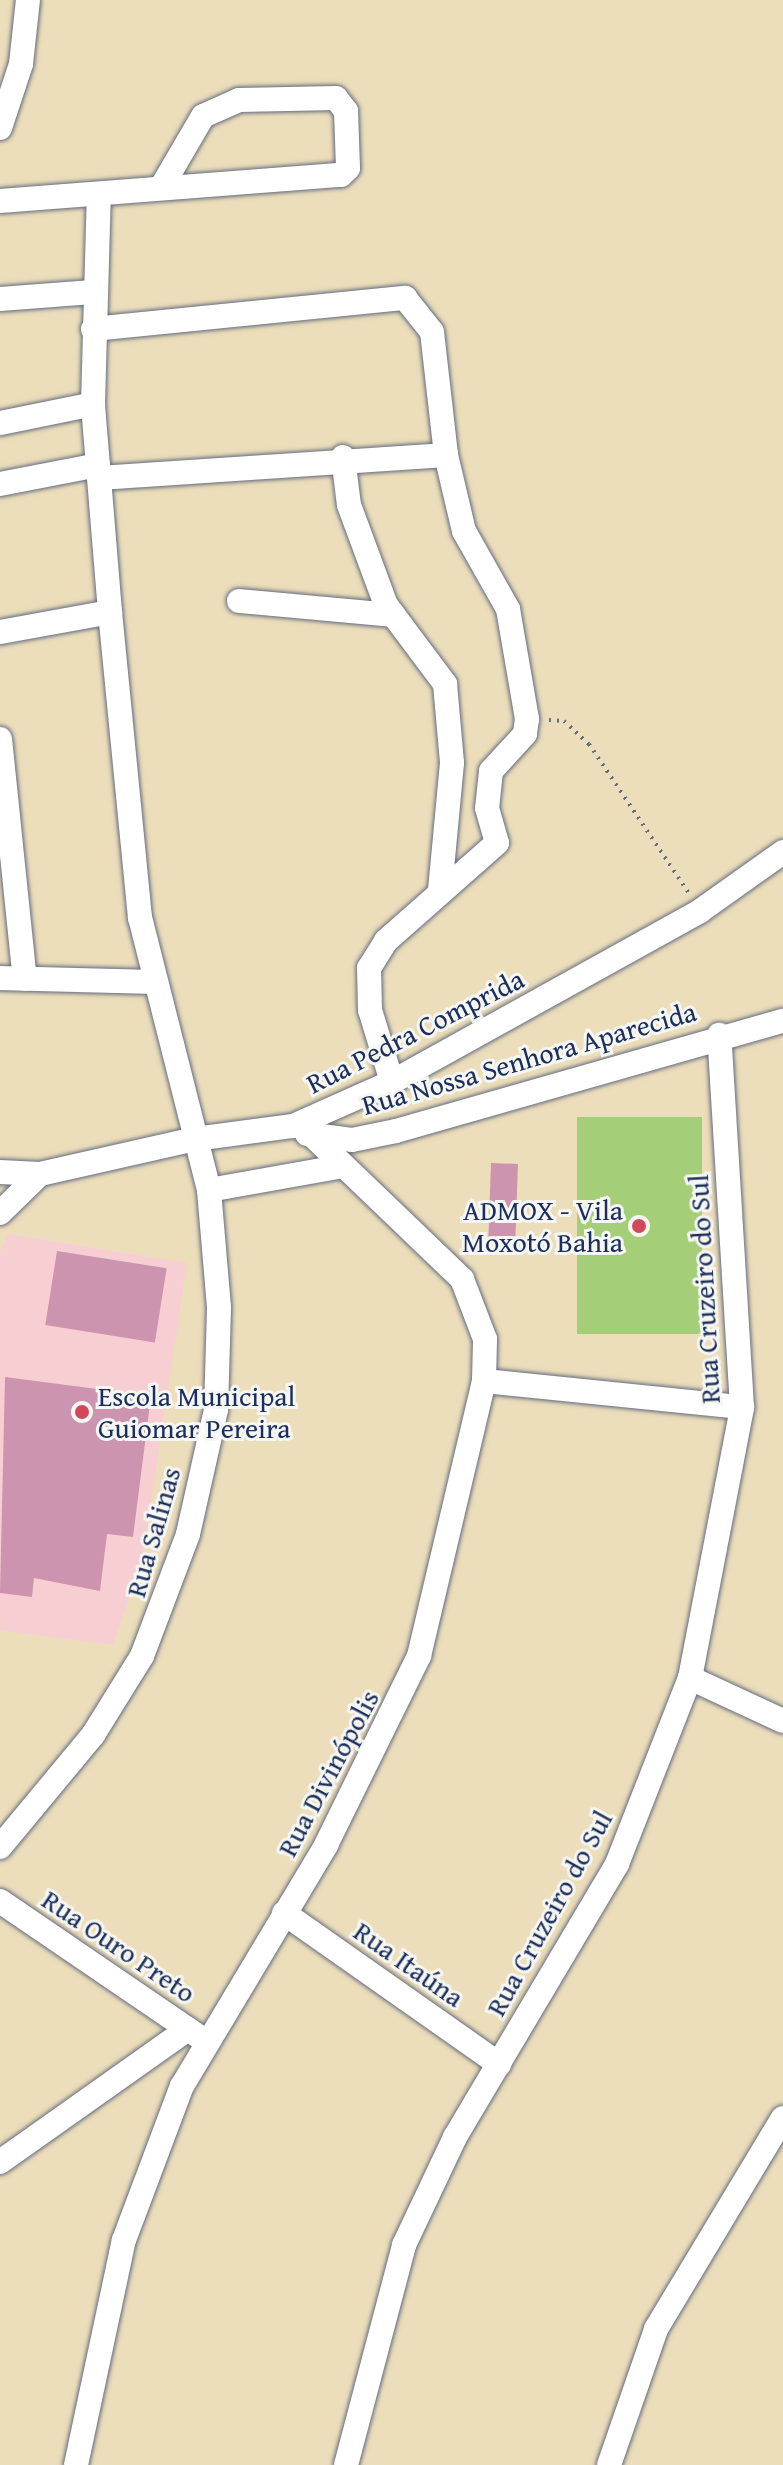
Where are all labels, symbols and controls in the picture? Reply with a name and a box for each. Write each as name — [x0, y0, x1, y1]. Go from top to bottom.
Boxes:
street label: Rua Pedra Comprida — [301, 962, 529, 1100]
street label: Rua Nossa Senhora Aparecida — [358, 994, 700, 1122]
street label: Rua Cruzeiro do Sul — [681, 1174, 727, 1404]
place label: ADMOX - Vila Moxotó Bahia — [462, 1193, 623, 1259]
marker: ADMOX - Vila Moxotó Bahia — [630, 1217, 648, 1235]
place label: Escola Municipal Guiomar Pereira — [98, 1379, 295, 1445]
marker: Escola Municipal Guiomar Pereira — [73, 1403, 91, 1421]
street label: Rua Salinas — [118, 1463, 188, 1601]
street label: Rua Divinópolis — [270, 1684, 386, 1862]
street label: Rua Cruzeiro do Sul — [479, 1805, 619, 2021]
street label: Rua Ouro Preto — [36, 1882, 202, 2010]
street label: Rua Itaúna — [348, 1914, 470, 2014]

